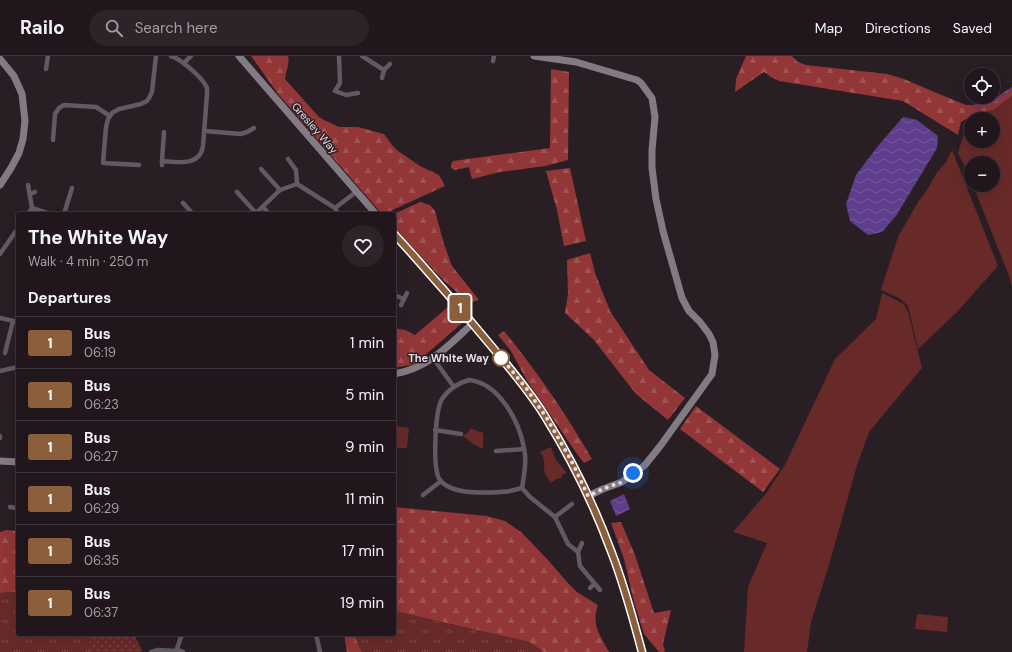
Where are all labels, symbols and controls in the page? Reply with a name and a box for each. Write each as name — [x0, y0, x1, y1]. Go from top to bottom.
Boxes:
search box — [89, 10, 369, 46]
text: Railo — [20, 15, 65, 40]
icon: search — [103, 17, 125, 39]
text: Search here — [135, 18, 217, 38]
text: Map — [815, 19, 843, 37]
text: Directions — [865, 19, 931, 37]
text: Saved — [953, 19, 992, 37]
map controls — [964, 68, 1000, 192]
button: locate — [964, 68, 1000, 104]
street label: Gresley Way — [289, 99, 341, 157]
button: + — [964, 112, 1000, 148]
button: − — [964, 156, 1000, 192]
text: The White Way — [28, 225, 168, 250]
button: heart — [342, 225, 384, 267]
text: Walk · 4 min · 250 m — [28, 253, 148, 270]
text: Departures — [28, 288, 111, 308]
line badge: 1 — [447, 295, 473, 321]
text: 1 — [457, 299, 463, 317]
text: Bus — [84, 324, 111, 344]
text: 1 min — [350, 333, 384, 353]
text: 1 — [47, 334, 53, 352]
text: 06:19 — [84, 344, 116, 361]
marker: The White Way — [492, 349, 510, 367]
place label: The White Way — [408, 351, 489, 365]
text: Bus — [84, 376, 111, 396]
text: 5 min — [345, 385, 384, 405]
text: 1 — [47, 386, 53, 404]
text: 06:23 — [84, 396, 119, 413]
text: Bus — [84, 428, 111, 448]
text: 9 min — [345, 437, 384, 457]
text: 1 — [47, 438, 53, 456]
text: 06:27 — [84, 448, 118, 465]
your location — [623, 463, 643, 483]
text: Bus — [84, 480, 111, 500]
text: 11 min — [345, 489, 384, 509]
text: 1 — [47, 490, 53, 508]
text: 06:29 — [84, 500, 119, 517]
text: Bus — [84, 532, 111, 552]
text: 17 min — [342, 541, 384, 561]
text: 1 — [47, 542, 53, 560]
text: 06:35 — [84, 552, 119, 569]
text: Bus — [84, 584, 111, 604]
text: 19 min — [340, 593, 384, 613]
text: 1 — [47, 594, 53, 612]
text: 06:37 — [84, 604, 118, 621]

